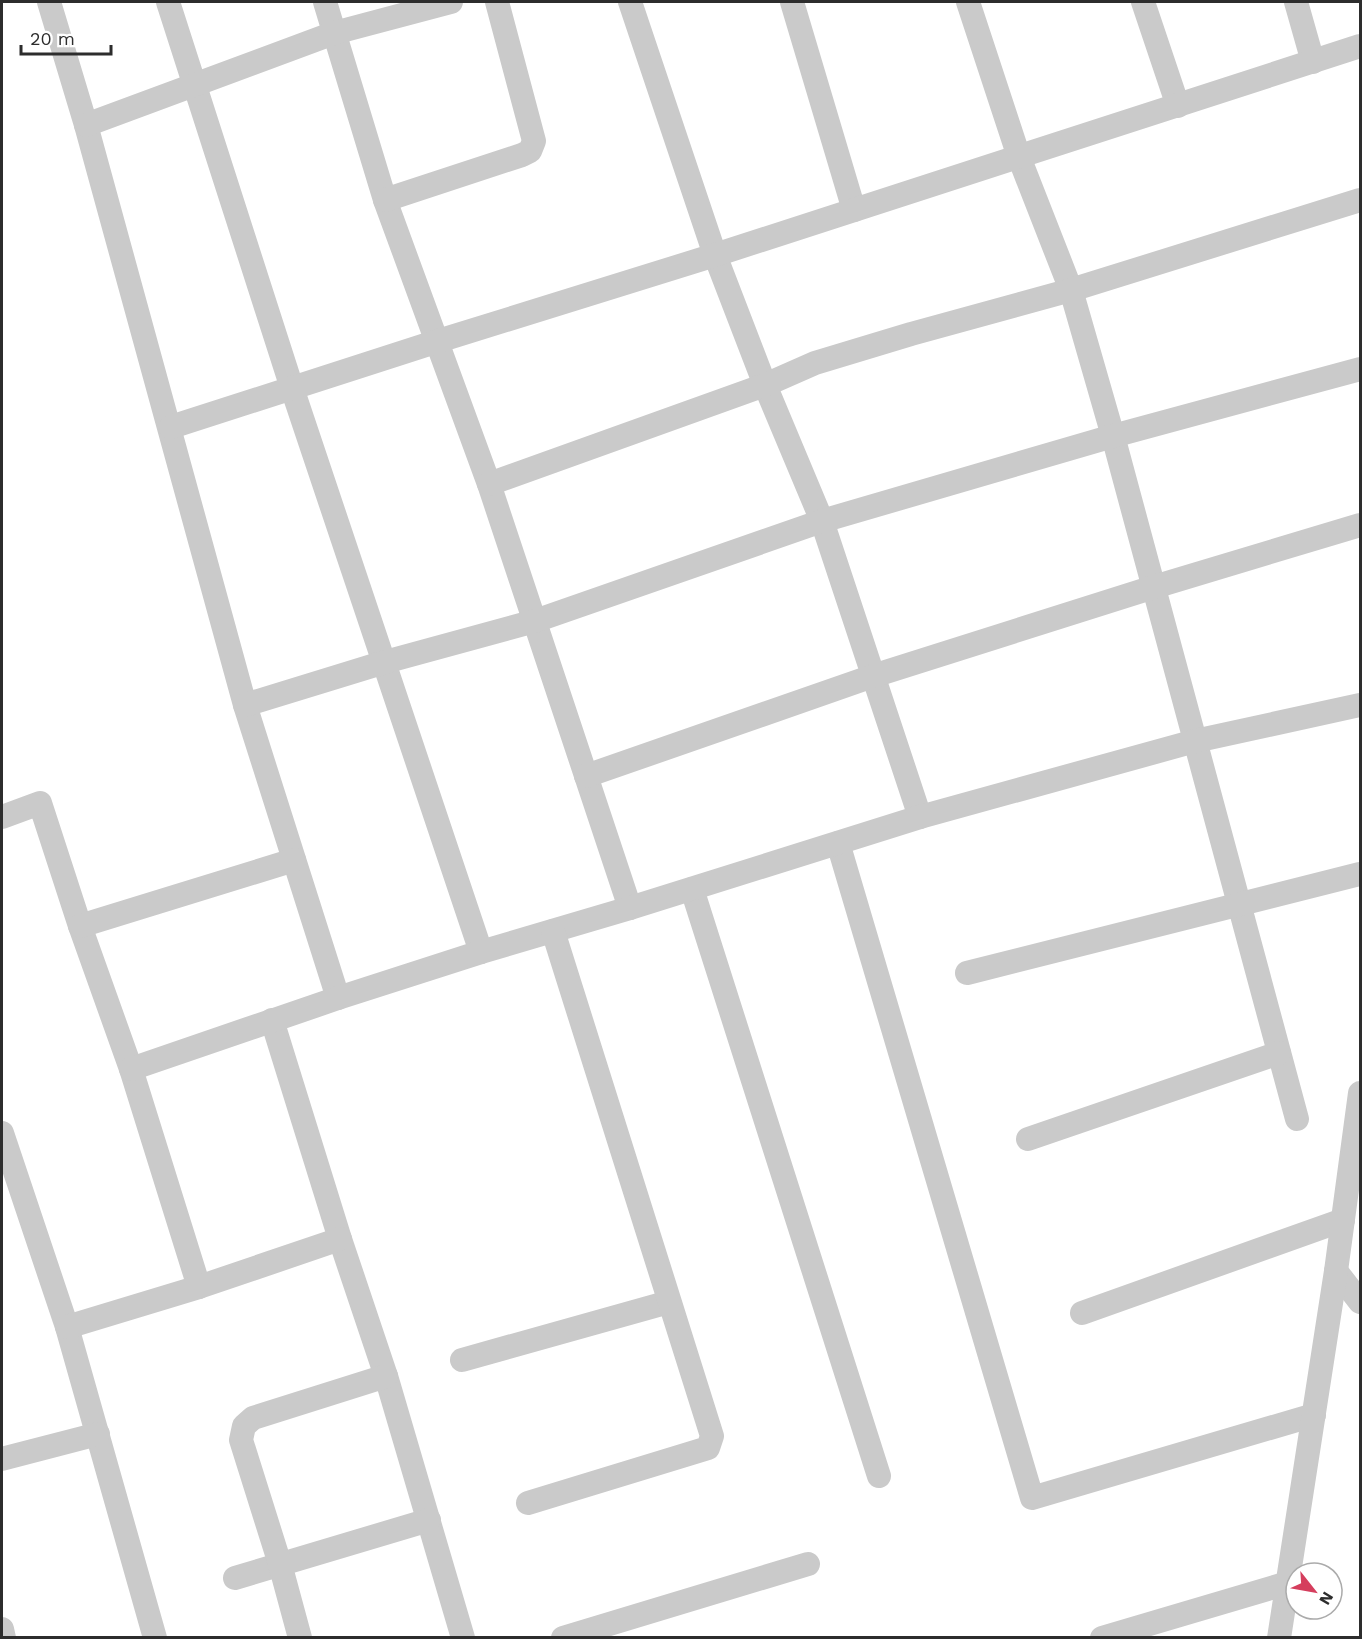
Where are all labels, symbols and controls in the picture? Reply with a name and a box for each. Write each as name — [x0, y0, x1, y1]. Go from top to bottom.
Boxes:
scale bar — [21, 18, 111, 56]
text: 20 m — [30, 28, 75, 49]
north arrow — [1284, 1561, 1344, 1621]
text: N — [1315, 1588, 1338, 1608]

